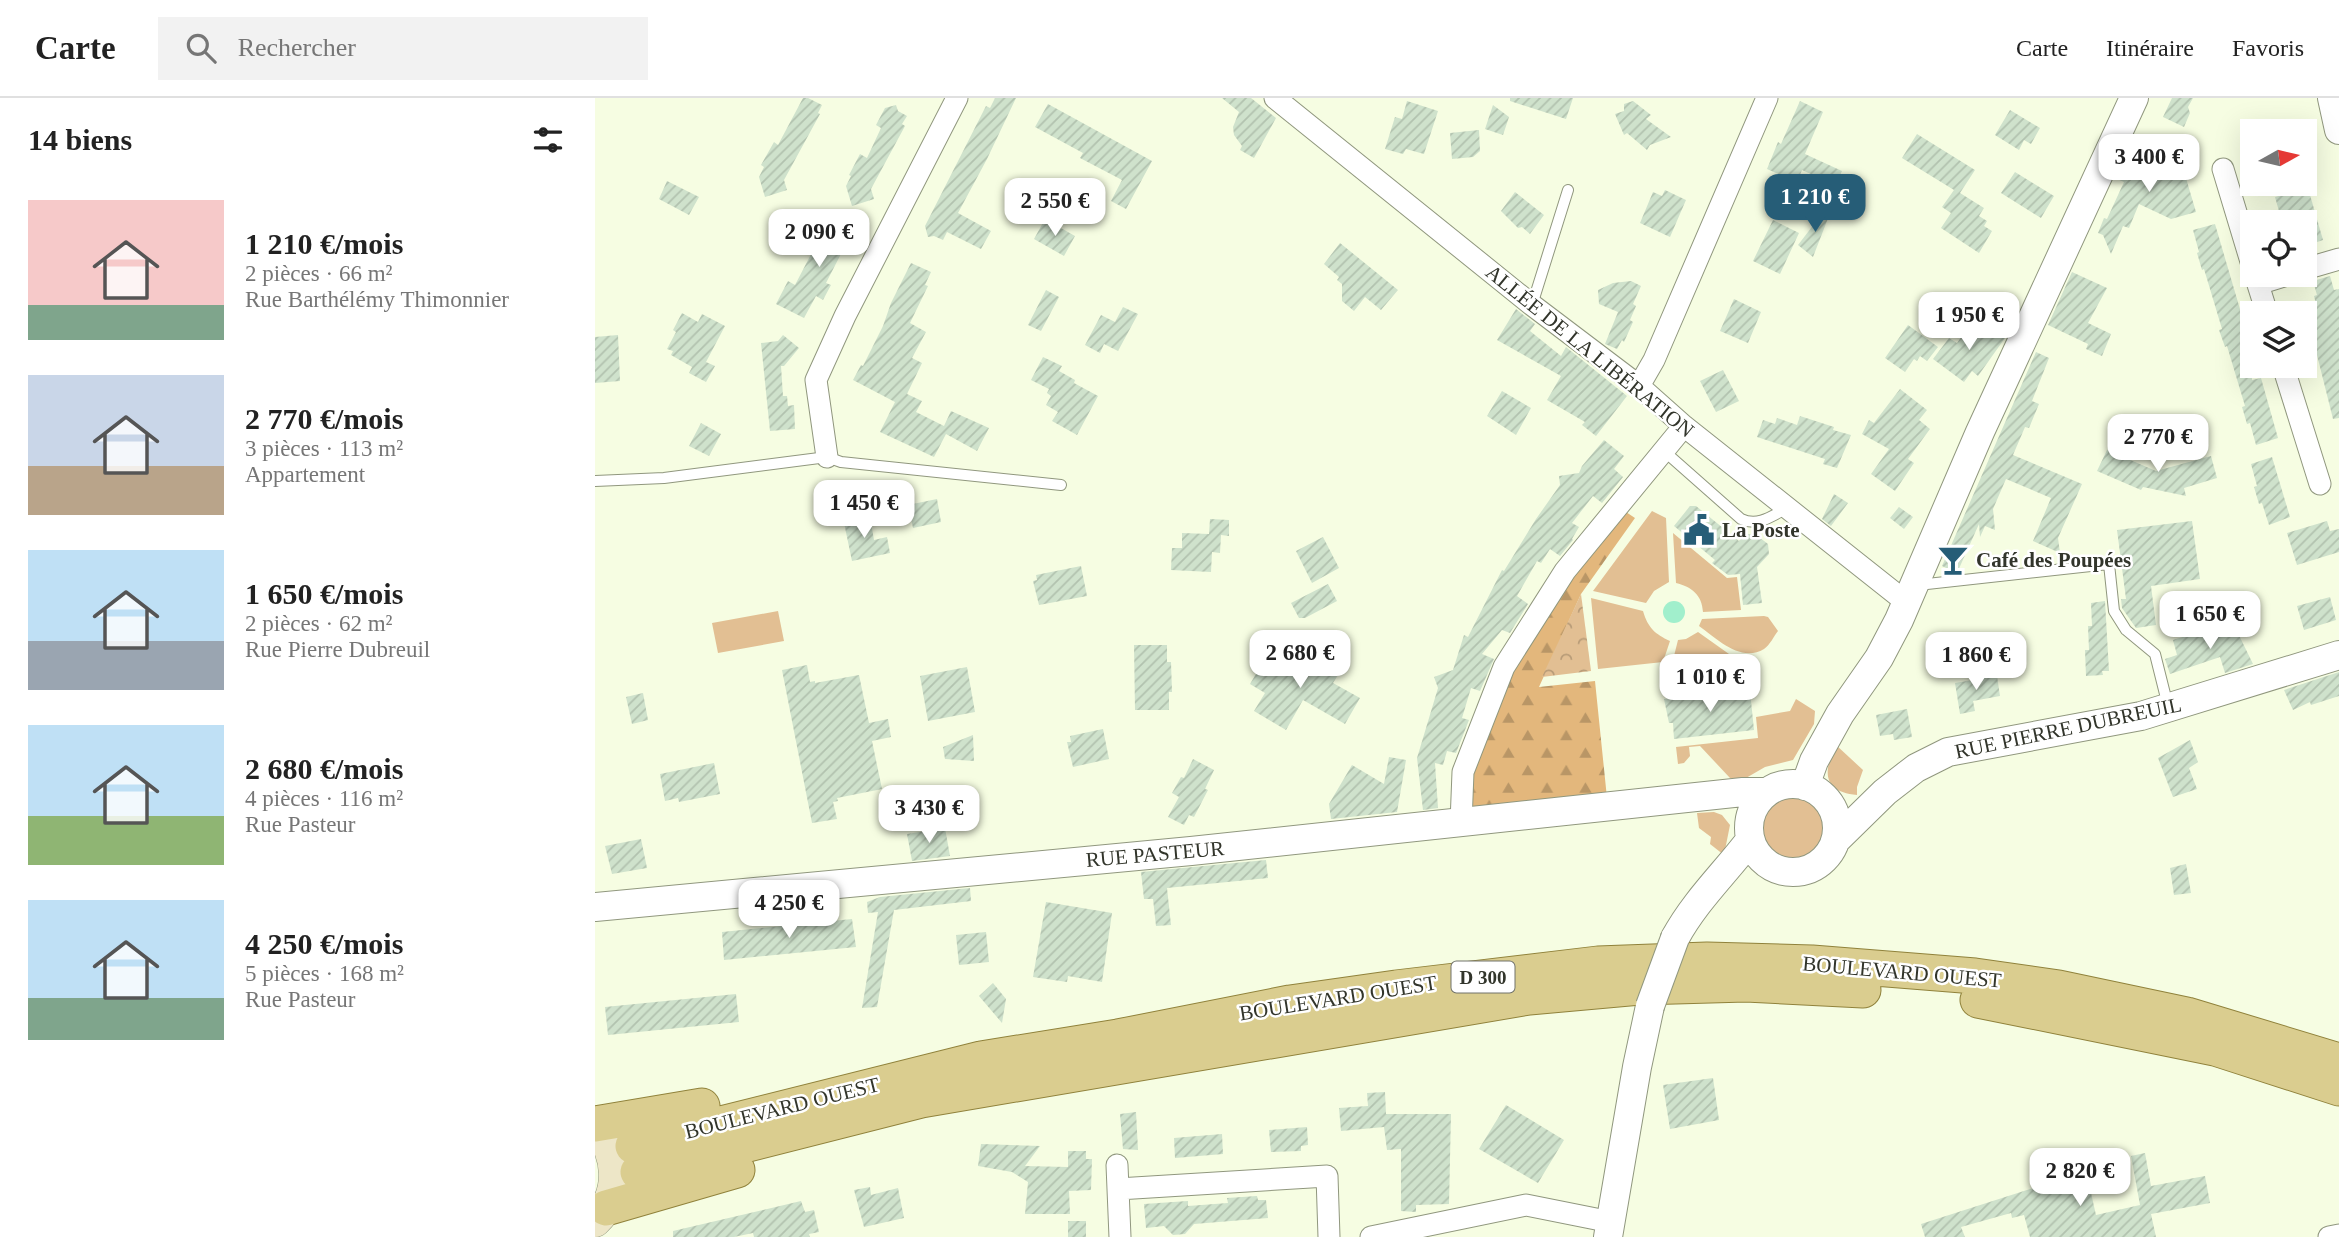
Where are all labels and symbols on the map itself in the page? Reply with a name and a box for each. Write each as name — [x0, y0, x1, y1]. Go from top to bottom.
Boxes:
north arrow — [2240, 119, 2317, 196]
pin: 3 400 € — [2084, 134, 2214, 194]
pin: 1 210 € — [1750, 174, 1880, 234]
pin: 2 550 € — [990, 178, 1120, 238]
pin: 2 090 € — [754, 209, 884, 269]
street label: ALLÉE DE LA LIBÉRATION — [1481, 260, 1699, 442]
pin: 1 950 € — [1904, 292, 2034, 352]
pin: 2 770 € — [2093, 414, 2223, 474]
pin: 1 450 € — [799, 480, 929, 540]
public building icon: La Poste — [1682, 513, 1716, 547]
place label: La Poste — [1722, 518, 1800, 542]
bar icon: Café des Poupées — [1936, 543, 1970, 577]
place label: Café des Poupées — [1976, 548, 2131, 572]
pin: 1 650 € — [2145, 592, 2275, 651]
pin: 2 680 € — [1235, 630, 1365, 690]
pin: 1 860 € — [1911, 632, 2041, 692]
pin: 1 010 € — [1645, 654, 1775, 714]
street label: RUE PIERRE DUBREUIL — [1953, 692, 2183, 764]
pin: 3 430 € — [864, 786, 994, 845]
street label: RUE PASTEUR — [1085, 836, 1225, 872]
pin: 4 250 € — [724, 880, 854, 940]
street label: BOULEVARD OUEST — [1801, 951, 2003, 993]
road number: D 300 — [1451, 962, 1515, 992]
street label: BOULEVARD OUEST — [1237, 971, 1439, 1025]
street label: BOULEVARD OUEST — [682, 1072, 882, 1144]
pin: 2 820 € — [2015, 1148, 2145, 1208]

